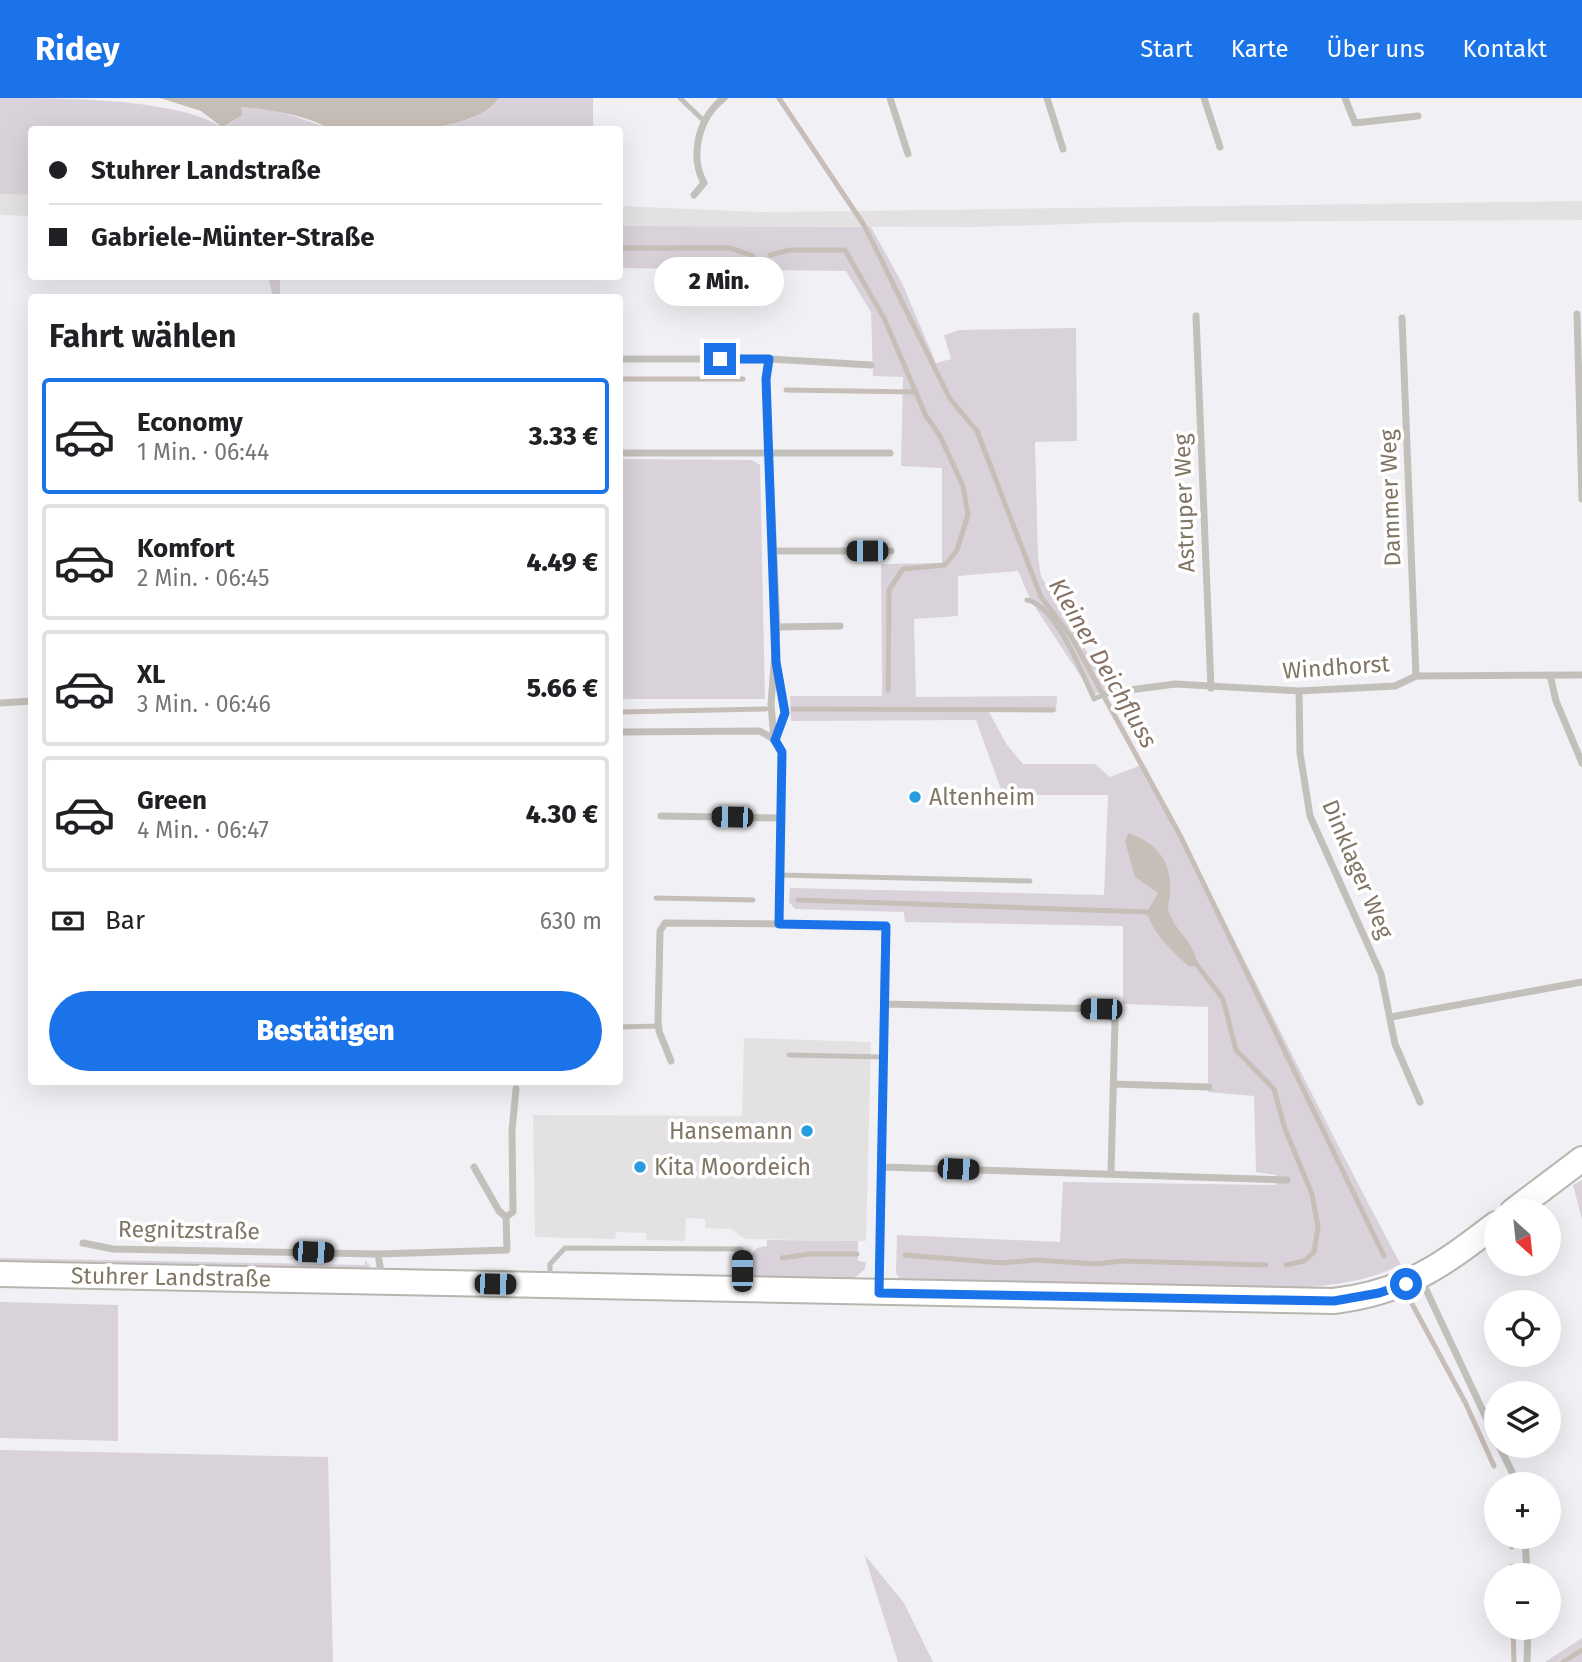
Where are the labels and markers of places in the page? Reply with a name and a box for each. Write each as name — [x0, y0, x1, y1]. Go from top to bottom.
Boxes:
place label: Altenheim — [929, 783, 1035, 811]
marker: Altenheim — [907, 789, 923, 805]
place label: Hansemann — [669, 1117, 793, 1145]
marker: Hansemann — [799, 1123, 815, 1139]
place label: Kita Moordeich — [654, 1153, 811, 1181]
marker: Kita Moordeich — [632, 1159, 648, 1175]

